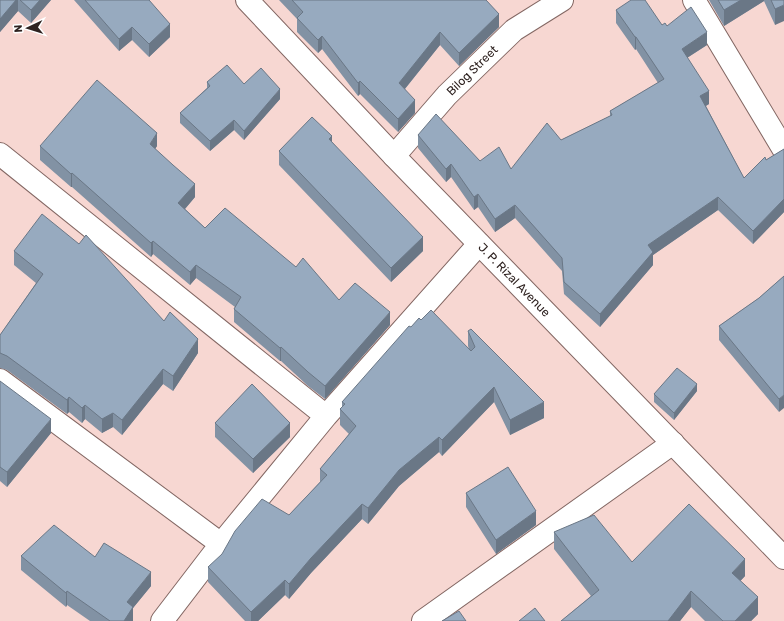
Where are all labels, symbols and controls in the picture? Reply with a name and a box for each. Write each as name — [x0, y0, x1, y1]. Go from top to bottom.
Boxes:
north arrow — [8, 8, 48, 48]
text: N — [12, 24, 25, 33]
street label: Bilog Street — [444, 42, 501, 98]
street label: J. P. Rizal Avenue — [475, 240, 553, 320]

